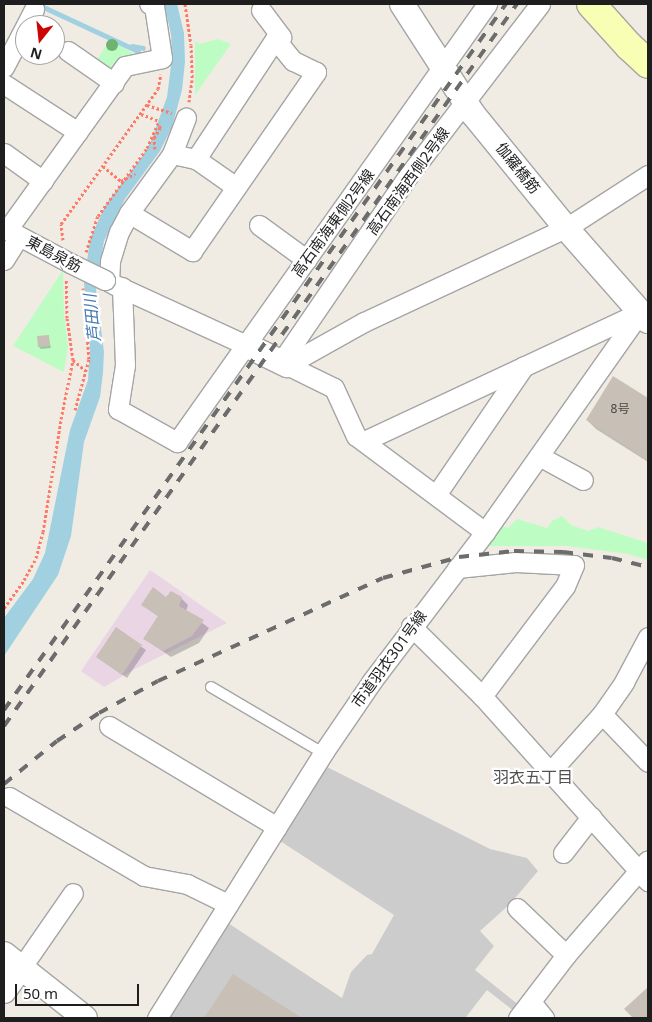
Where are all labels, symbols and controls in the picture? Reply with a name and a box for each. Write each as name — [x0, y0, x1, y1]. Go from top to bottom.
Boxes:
north arrow — [15, 15, 65, 65]
text: N — [28, 43, 44, 65]
street label: 高石南海西側2号線 — [363, 124, 453, 238]
street label: 伽羅橋筋 — [492, 139, 544, 197]
street label: 高石南海東側2号線 — [288, 166, 378, 280]
street label: 東島泉筋 — [23, 232, 85, 276]
water label: 芦田川 — [80, 293, 104, 343]
house number: 8号 — [611, 402, 629, 416]
street label: 市道羽衣301号線 — [348, 607, 430, 711]
district label: 羽衣五丁目 — [493, 767, 573, 787]
scale bar — [18, 974, 141, 1006]
text: 50 m — [23, 983, 58, 1003]

